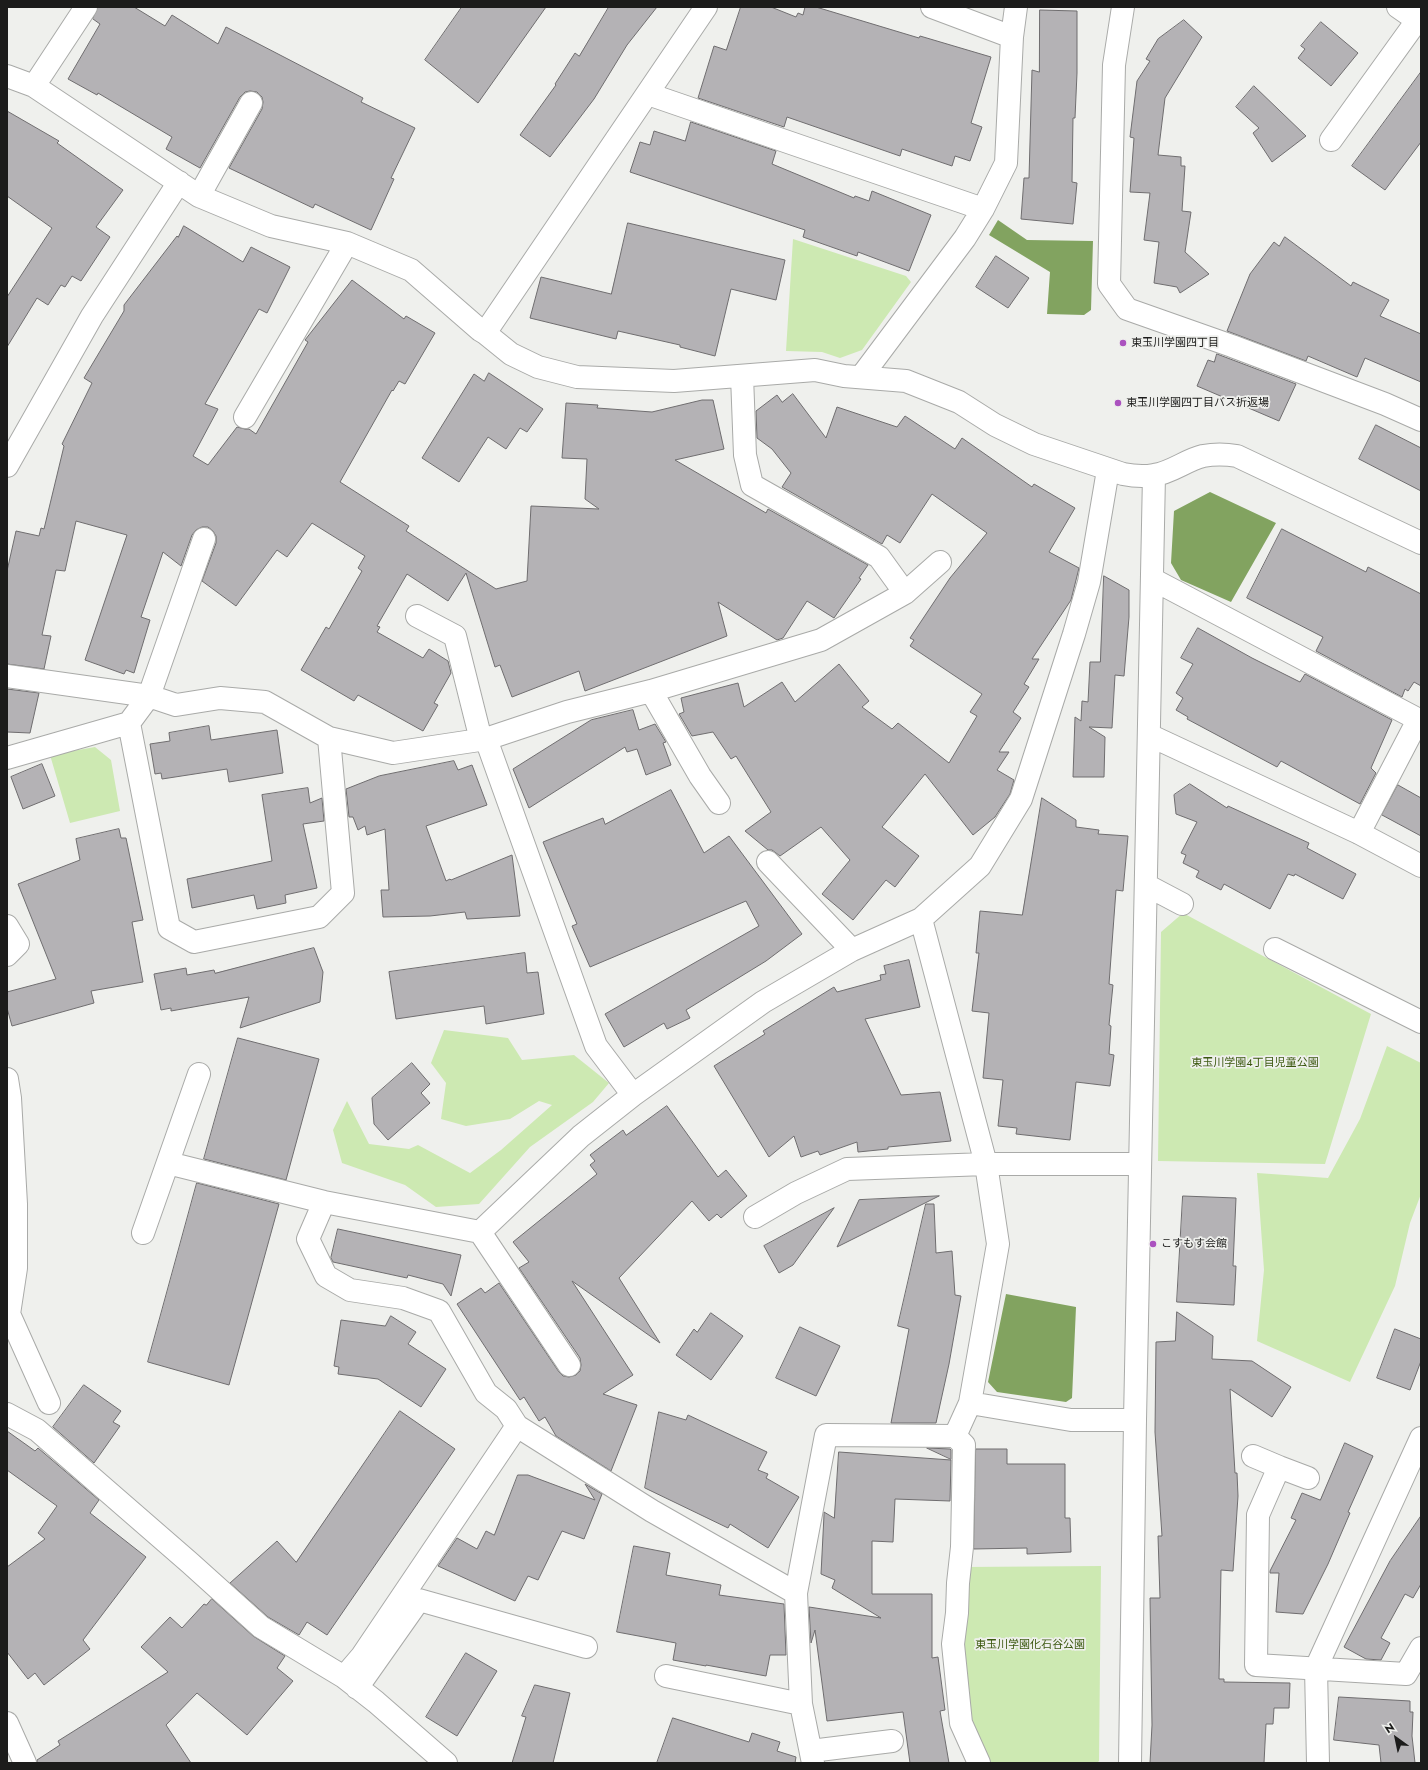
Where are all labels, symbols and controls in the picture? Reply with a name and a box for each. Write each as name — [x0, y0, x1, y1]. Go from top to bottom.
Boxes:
place label: 東玉川学園四丁目 — [1131, 336, 1219, 350]
marker: 東玉川学園四丁目 — [1118, 338, 1128, 348]
place label: 東玉川学園四丁目バス折返場 — [1126, 396, 1269, 410]
marker: 東玉川学園四丁目バス折返場 — [1113, 398, 1123, 408]
park label: 東玉川学園4丁目児童公園 — [1191, 1056, 1319, 1070]
place label: こすもす会館 — [1161, 1237, 1227, 1251]
marker: こすもす会館 — [1148, 1239, 1158, 1249]
park label: 東玉川学園化石谷公園 — [975, 1638, 1085, 1652]
north arrow — [1376, 1718, 1416, 1758]
text: N — [1381, 1719, 1397, 1737]

